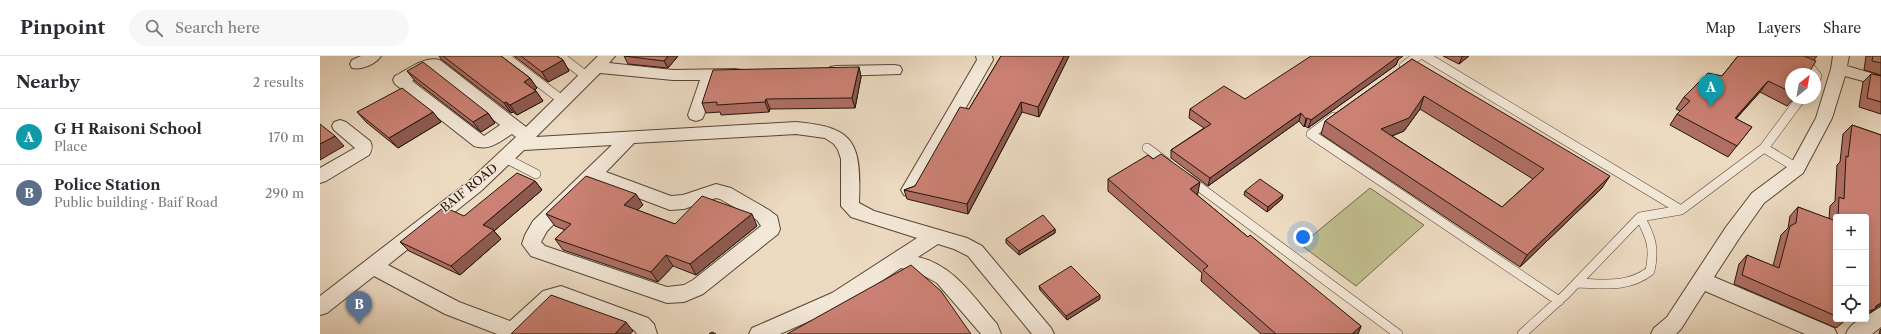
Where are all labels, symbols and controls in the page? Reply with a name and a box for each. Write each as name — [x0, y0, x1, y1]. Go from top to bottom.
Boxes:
search box — [129, 10, 409, 46]
text: Pinpoint — [20, 16, 105, 39]
icon: search — [143, 17, 165, 39]
text: Search here — [175, 18, 260, 37]
text: Map — [1705, 19, 1735, 37]
text: Layers — [1757, 19, 1801, 37]
text: Share — [1823, 19, 1861, 37]
north arrow — [1785, 68, 1821, 104]
text: Nearby — [16, 72, 80, 92]
text: 2 results — [253, 74, 304, 90]
pin: A — [1698, 74, 1724, 107]
text: G H Raisoni School — [54, 119, 202, 138]
text: A — [24, 129, 34, 145]
text: 170 m — [268, 129, 304, 145]
text: Place — [54, 138, 87, 154]
street label: BAIF ROAD — [437, 160, 500, 215]
text: Police Station — [54, 175, 161, 194]
text: B — [24, 185, 34, 201]
text: 290 m — [265, 185, 304, 201]
text: Public building · Baif Road — [54, 194, 218, 210]
map controls — [1833, 214, 1869, 322]
button: + — [1833, 214, 1869, 250]
your location — [1293, 227, 1313, 247]
button: − — [1833, 250, 1869, 286]
button: locate — [1833, 286, 1869, 322]
pin: B — [346, 291, 372, 324]

